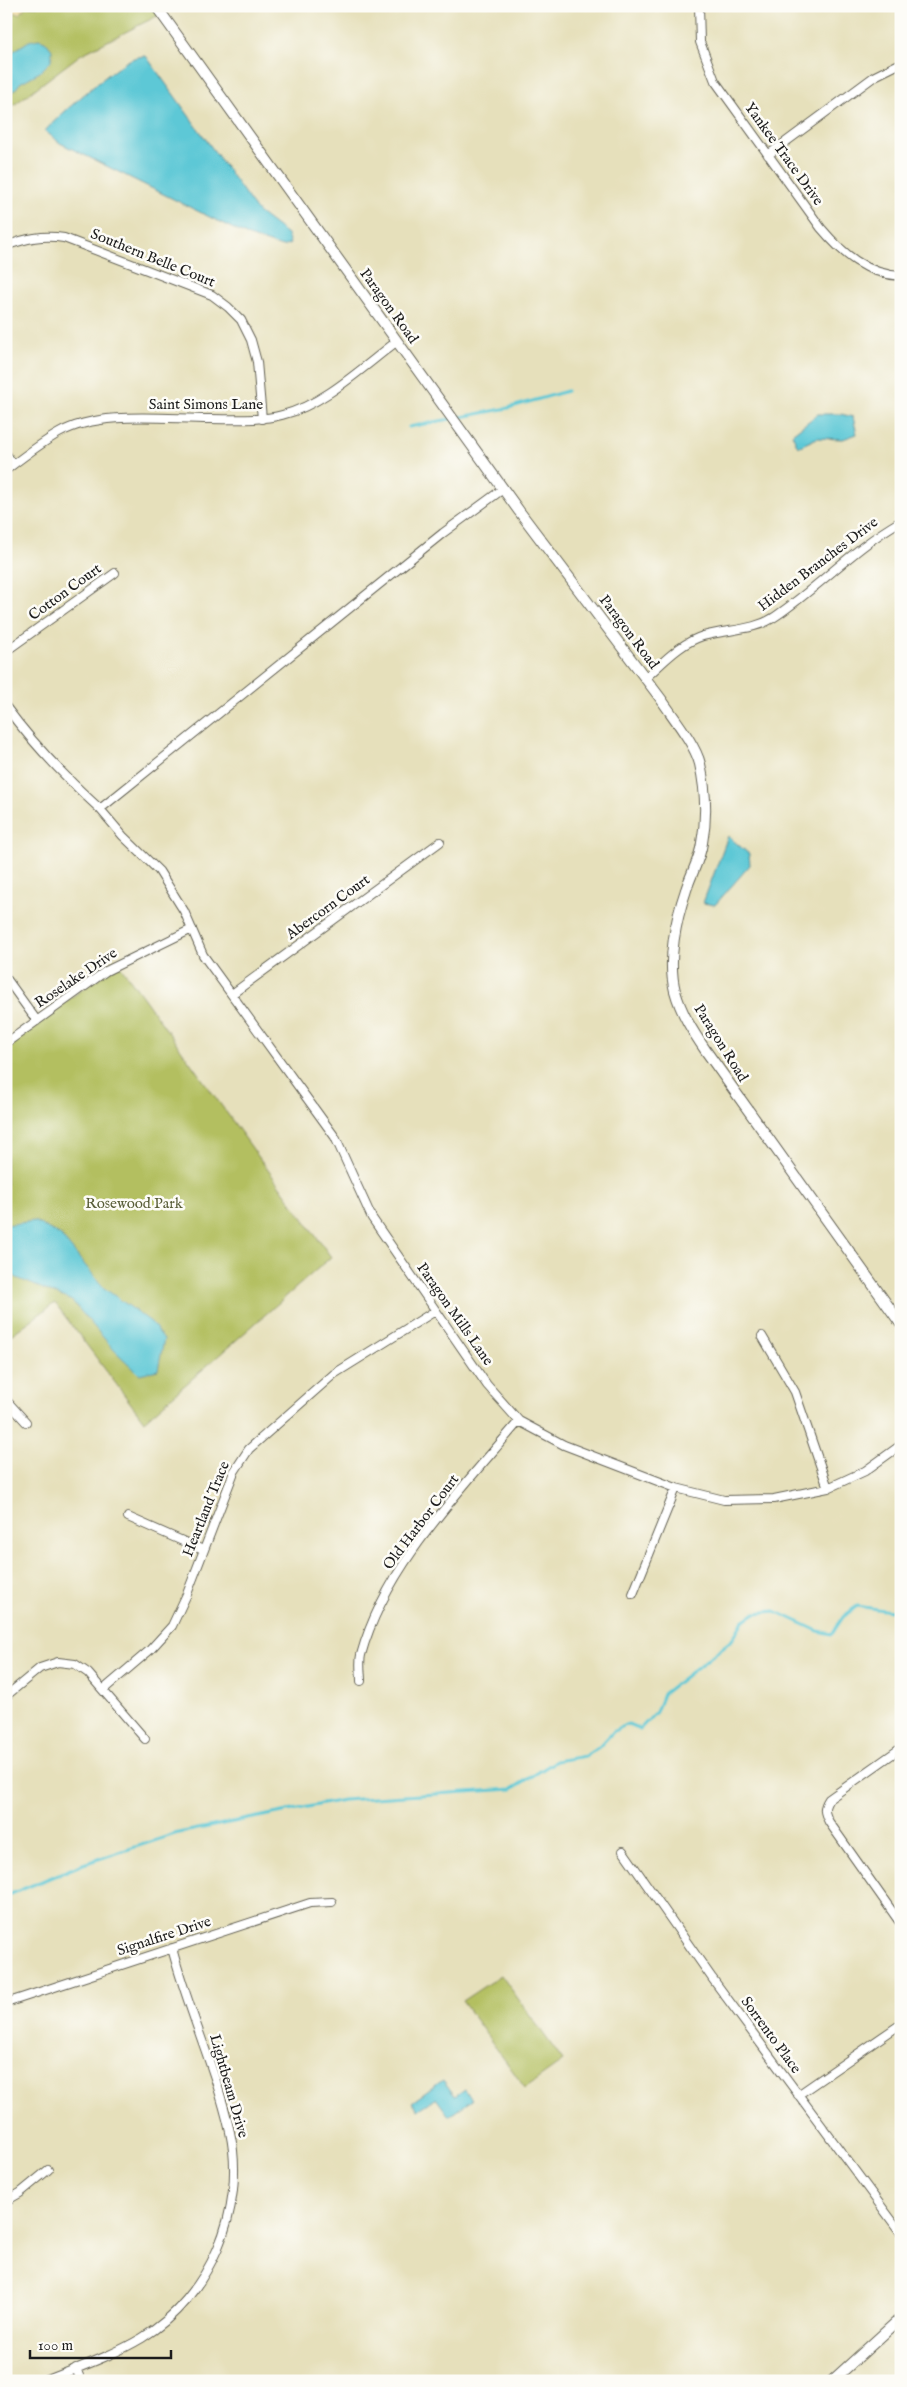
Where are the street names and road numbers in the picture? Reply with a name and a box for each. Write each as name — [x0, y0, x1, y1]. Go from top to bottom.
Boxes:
street label: Yankee Trace Drive — [740, 99, 828, 209]
street label: Southern Belle Court — [88, 224, 218, 292]
street label: Paragon Road — [355, 265, 423, 348]
street label: Saint Simons Lane — [149, 395, 263, 414]
street label: Hidden Branches Drive — [754, 513, 882, 615]
street label: Cotton Court — [25, 559, 105, 625]
street label: Paragon Road — [595, 591, 664, 674]
street label: Abercorn Court — [282, 870, 374, 944]
street label: Roselake Drive — [31, 943, 121, 1012]
street label: Paragon Road — [690, 1001, 753, 1086]
street label: Paragon Mills Lane — [412, 1259, 498, 1369]
street label: Heartland Trace — [178, 1458, 234, 1560]
street label: Old Harbor Court — [379, 1470, 463, 1574]
street label: Signalfire Drive — [115, 1912, 214, 1960]
street label: Sorrento Place — [737, 1993, 805, 2077]
street label: Lightbeam Drive — [205, 2032, 253, 2140]

